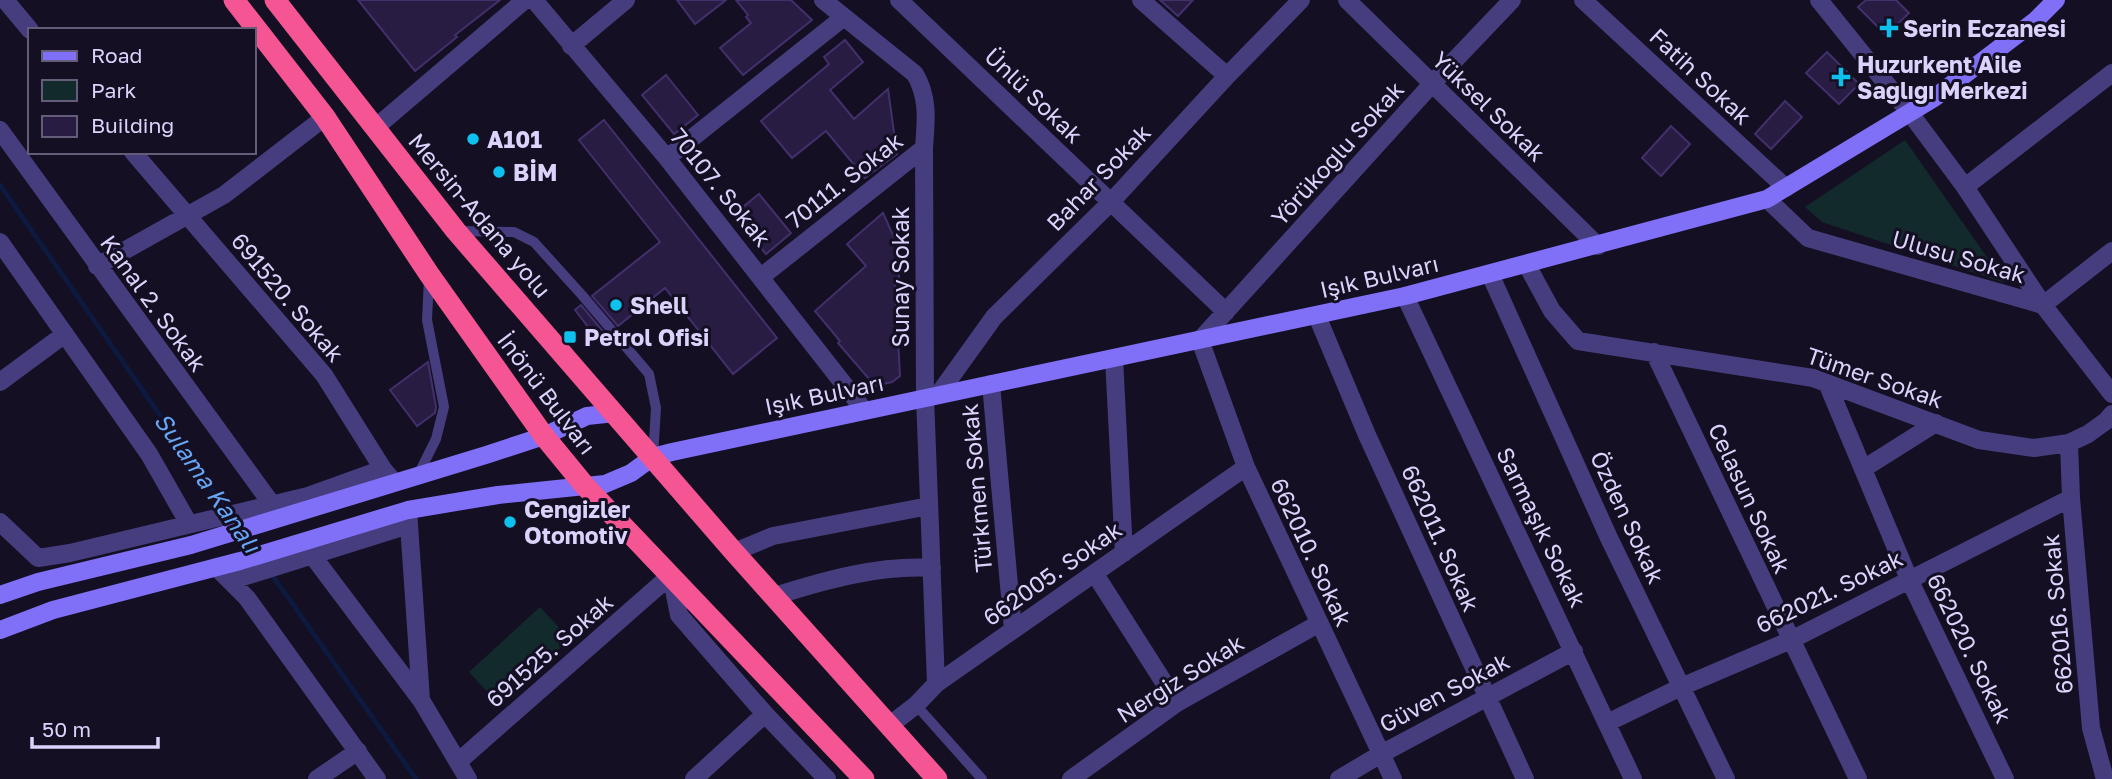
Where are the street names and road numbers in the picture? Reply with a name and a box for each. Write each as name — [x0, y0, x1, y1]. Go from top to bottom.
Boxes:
street label: Fatih Sokak — [1644, 22, 1758, 130]
street label: Ünlü Sokak — [979, 41, 1089, 149]
street label: Yüksel Sokak — [1427, 45, 1551, 167]
street label: Yörükoğlu Sokak — [1265, 75, 1409, 231]
street label: Bahar Sokak — [1040, 118, 1156, 236]
street label: 70107. Sokak — [665, 122, 777, 252]
street label: 70111. Sokak — [780, 126, 908, 234]
street label: Mersin-Adana yolu — [403, 127, 557, 303]
street label: Sunay Sokak — [886, 206, 914, 348]
street label: Ulusu Sokak — [1889, 224, 2029, 288]
street label: 691520. Sokak — [226, 227, 350, 367]
street label: Kanal 2. Sokak — [95, 229, 213, 377]
street label: Işık Bulvarı — [1317, 249, 1441, 303]
street label: İnönü Bulvarı — [492, 326, 602, 460]
street label: Tümer Sokak — [1803, 341, 1947, 413]
street label: Işık Bulvarı — [762, 368, 886, 420]
street label: Türkmen Sokak — [955, 402, 997, 574]
street label: Celasun Sokak — [1703, 418, 1797, 578]
street label: Sarmaşık Sokak — [1491, 442, 1593, 612]
street label: Özden Sokak — [1585, 446, 1671, 588]
street label: 662011. Sokak — [1396, 460, 1486, 616]
street label: 662010. Sokak — [1265, 473, 1359, 631]
street label: 662005. Sokak — [977, 515, 1127, 631]
street label: 662016. Sokak — [2036, 533, 2078, 695]
street label: 662021. Sokak — [1751, 543, 1907, 639]
street label: 662020. Sokak — [1922, 569, 2018, 727]
street label: 691525. Sokak — [480, 587, 618, 713]
street label: Nergiz Sokak — [1111, 628, 1249, 728]
street label: Güven Sokak — [1374, 646, 1514, 738]

